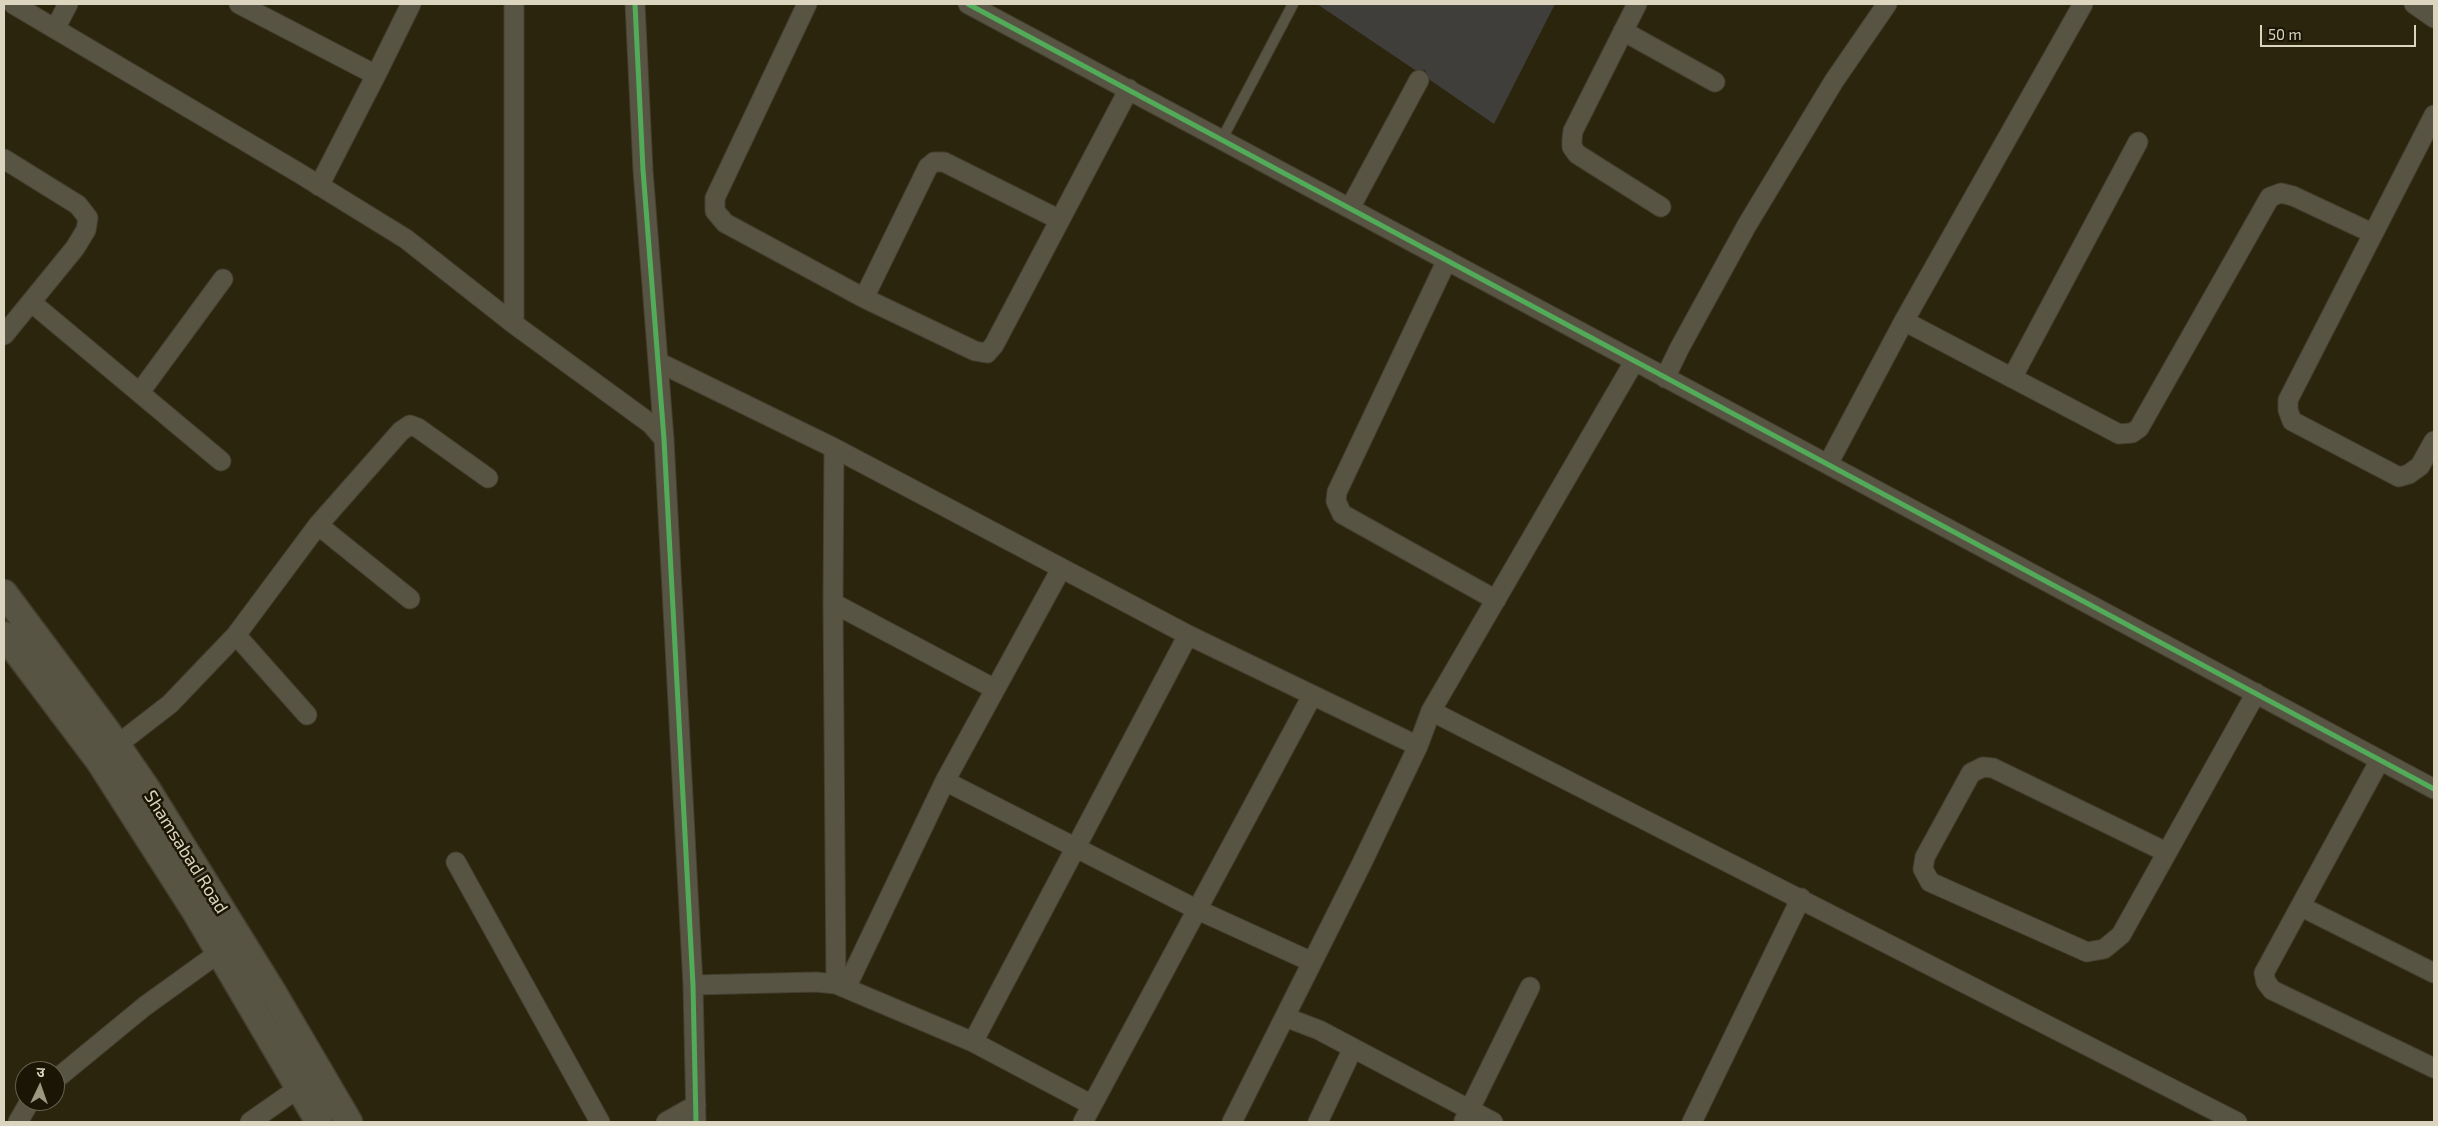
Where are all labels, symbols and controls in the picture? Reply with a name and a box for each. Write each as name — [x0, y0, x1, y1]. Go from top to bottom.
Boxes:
scale bar — [2263, 15, 2419, 47]
text: 50 m — [2268, 25, 2302, 43]
street label: Shamsabad Road — [139, 786, 233, 918]
north arrow — [15, 1061, 65, 1111]
text: उ — [36, 1063, 45, 1080]

